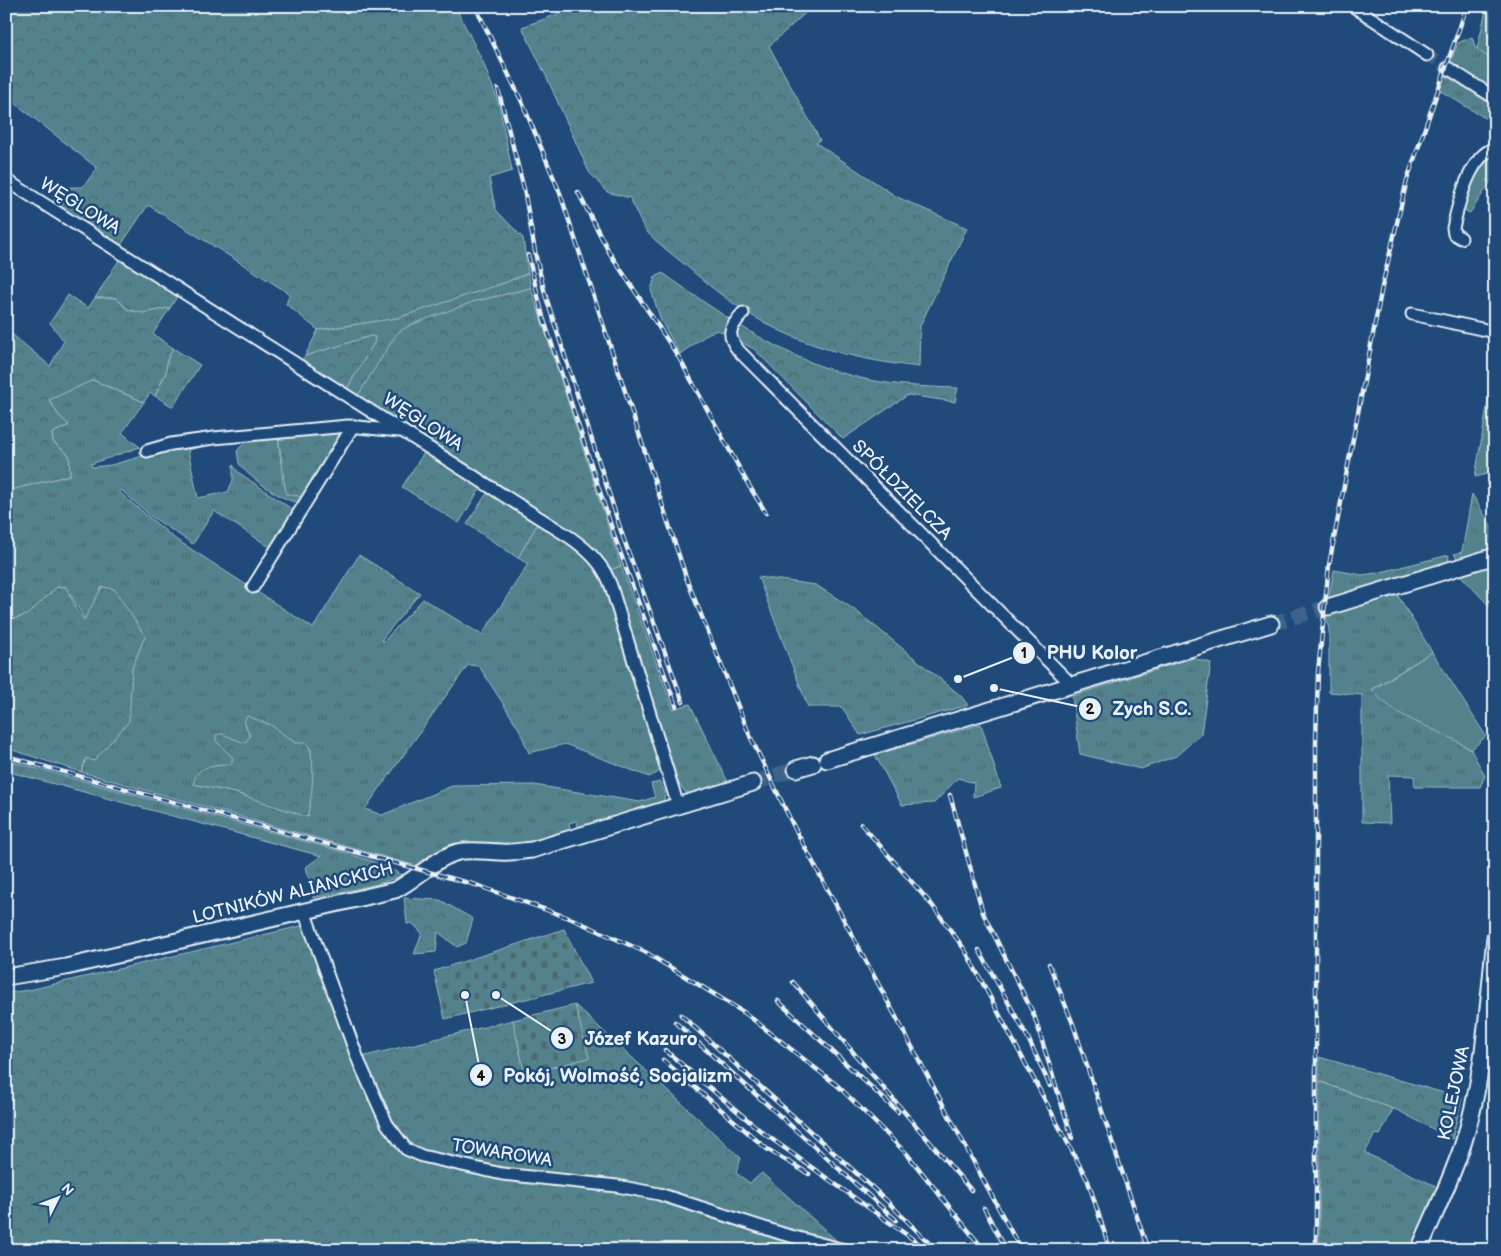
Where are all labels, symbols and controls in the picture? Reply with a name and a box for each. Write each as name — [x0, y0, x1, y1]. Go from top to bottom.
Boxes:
street label: WĘGLOWA — [36, 173, 124, 239]
street label: WĘGLOWA — [379, 389, 467, 455]
street label: SPÓŁDZIELCZA — [848, 434, 958, 544]
callout: PHU Kolor — [1011, 636, 1147, 670]
text: PHU Kolor — [1047, 642, 1138, 665]
text: 1 — [1021, 644, 1027, 663]
callout: Zych S.C. — [1078, 692, 1202, 726]
text: Zych S.C. — [1113, 698, 1191, 721]
text: 2 — [1086, 700, 1095, 719]
street label: LOTNIKÓW ALIANCKICH — [190, 856, 396, 928]
callout: Józef Kazuro — [550, 1021, 708, 1055]
text: Józef Kazuro — [584, 1028, 698, 1051]
text: 3 — [558, 1030, 567, 1049]
street label: KOLEJOWA — [1434, 1044, 1474, 1142]
callout: Pokój, Wolmość, Socjalizm — [468, 1058, 742, 1092]
text: Pokój, Wolmość, Socjalizm — [503, 1065, 733, 1088]
text: 4 — [477, 1067, 486, 1086]
street label: TOWAROWA — [450, 1135, 554, 1171]
north arrow — [32, 1174, 82, 1224]
text: N — [57, 1180, 77, 1199]

